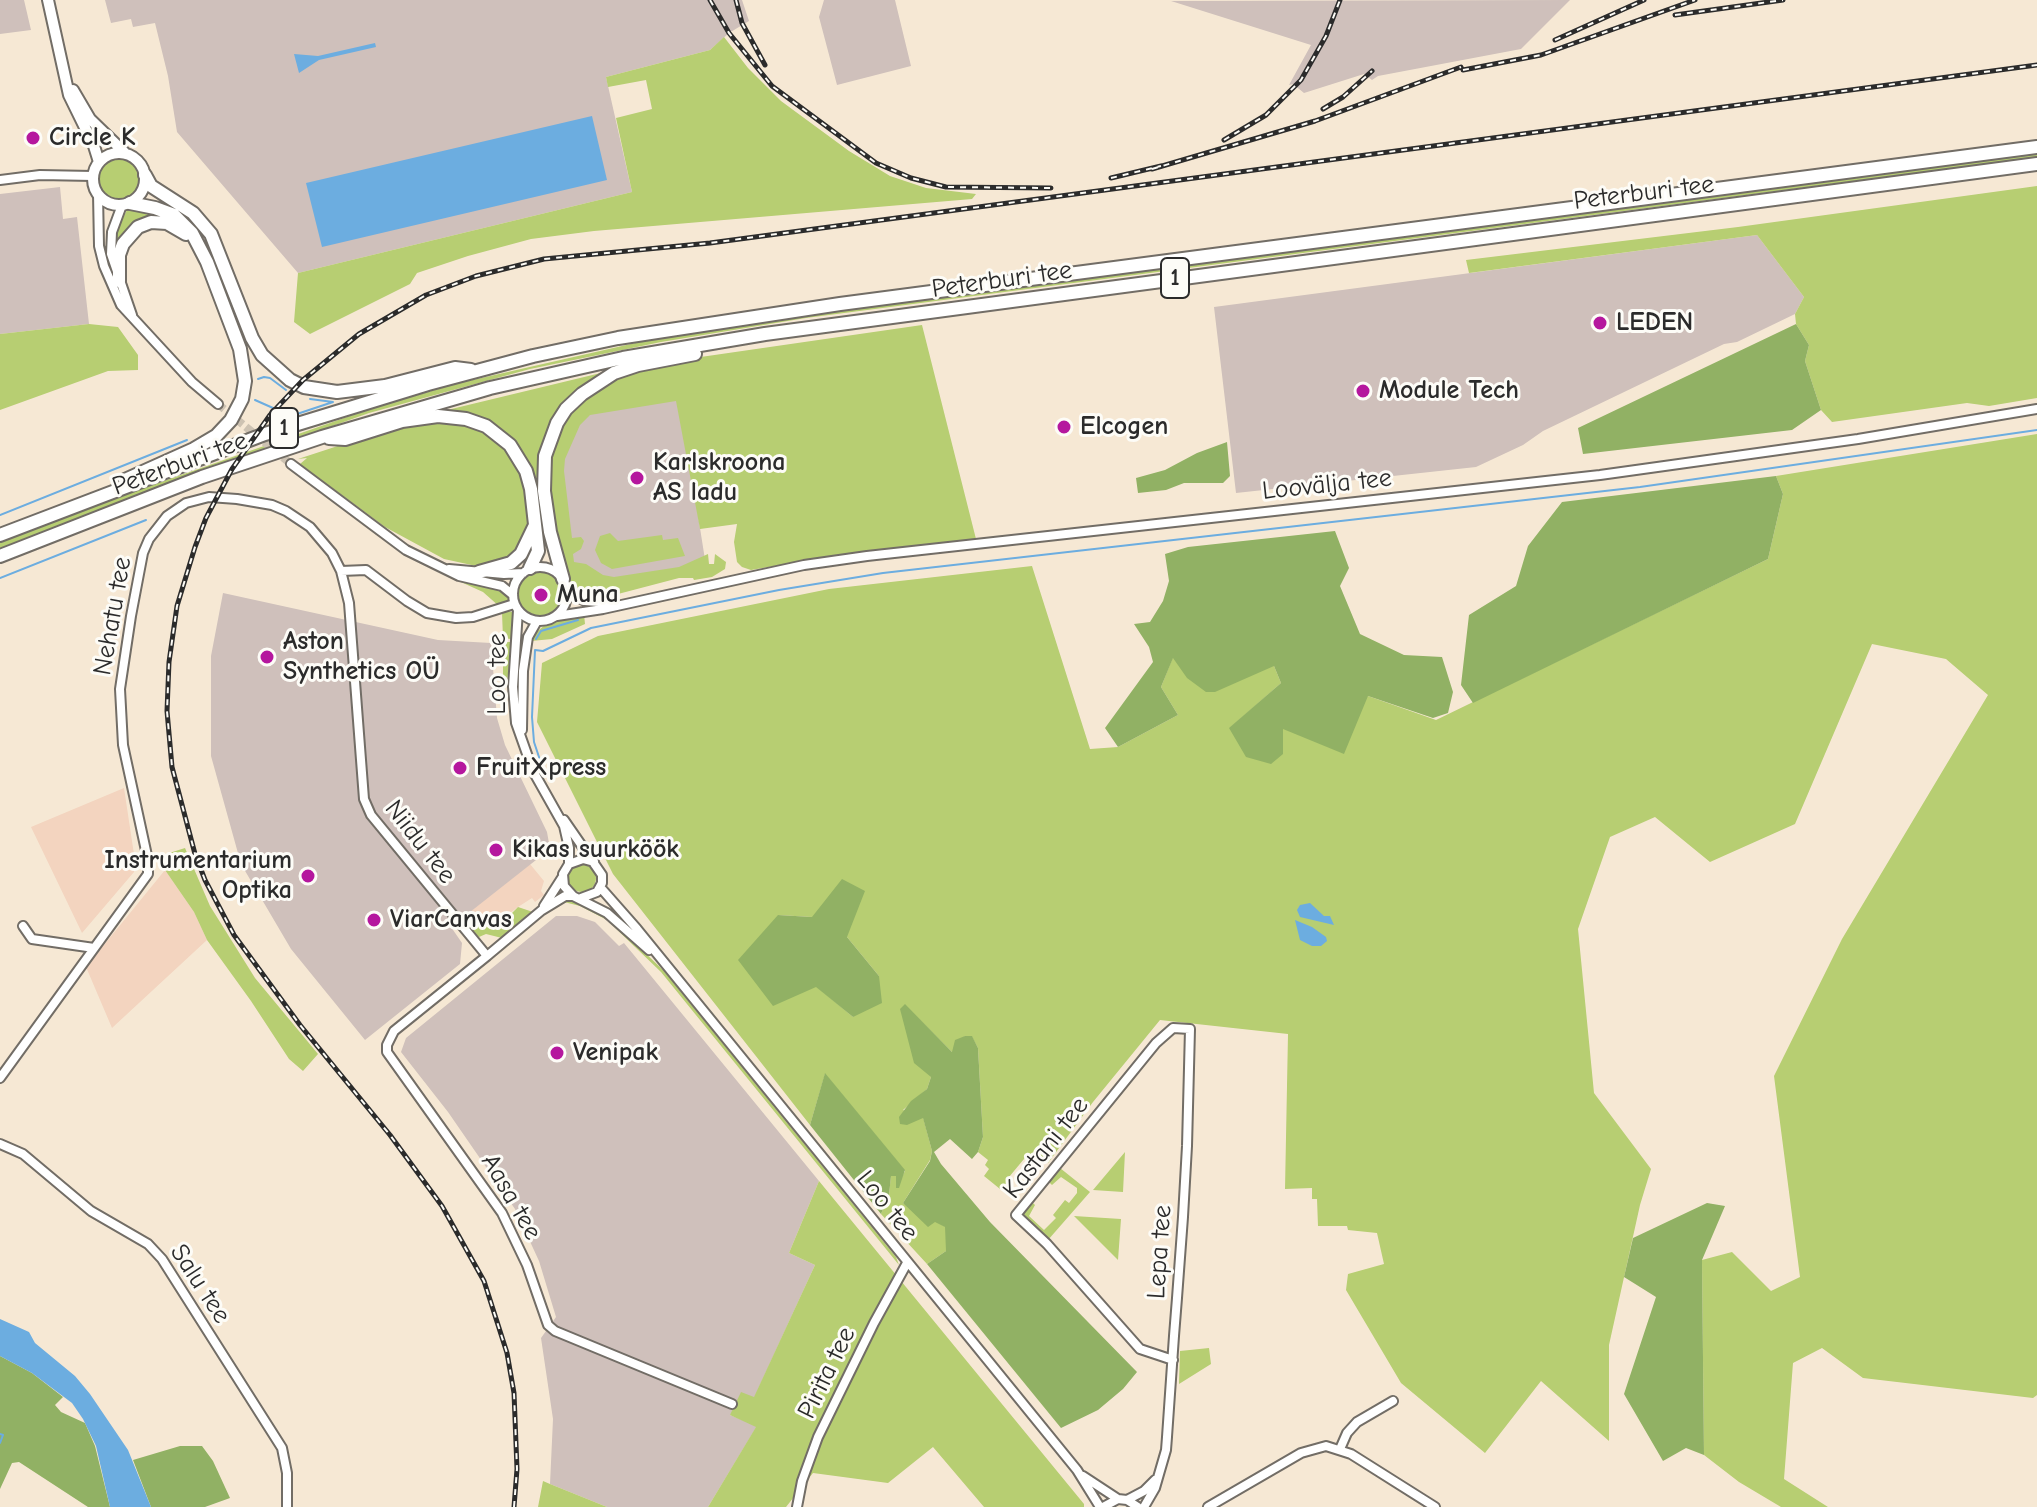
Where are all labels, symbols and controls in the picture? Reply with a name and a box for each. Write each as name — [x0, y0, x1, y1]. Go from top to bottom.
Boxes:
place label: Circle K — [49, 122, 136, 154]
marker: Circle K — [24, 129, 42, 147]
street label: Peterburi tee — [1572, 169, 1716, 217]
street label: Peterburi tee — [930, 255, 1074, 305]
road number: 1 — [1161, 258, 1189, 298]
place label: LEDEN — [1616, 307, 1693, 339]
marker: LEDEN — [1591, 314, 1609, 332]
place label: Module Tech — [1379, 375, 1519, 407]
marker: Module Tech — [1354, 382, 1372, 400]
road number: 1 — [270, 408, 298, 448]
place label: Elcogen — [1080, 411, 1168, 443]
marker: Elcogen — [1055, 418, 1073, 436]
street label: Peterburi tee — [108, 425, 252, 503]
place label: Karlskroona AS ladu — [653, 447, 785, 508]
street label: Loovälja tee — [1261, 463, 1393, 507]
marker: Karlskroona AS ladu — [628, 469, 646, 487]
street label: Nehatu tee — [87, 554, 139, 678]
place label: Muna — [557, 579, 619, 611]
marker: Muna — [532, 586, 550, 604]
place label: Aston Synthetics OÜ — [283, 626, 440, 688]
street label: Loo tee — [482, 633, 514, 715]
marker: Aston Synthetics OÜ — [258, 648, 276, 666]
place label: FruitXpress — [476, 752, 606, 784]
marker: FruitXpress — [451, 759, 469, 777]
street label: Niidu tee — [378, 794, 462, 890]
place label: Kikas suurköök — [512, 834, 679, 866]
marker: Kikas suurköök — [487, 841, 505, 859]
place label: Instrumentarium Optika — [104, 845, 292, 906]
marker: Instrumentarium Optika — [299, 867, 317, 885]
place label: ViarCanvas — [390, 904, 512, 936]
marker: ViarCanvas — [365, 911, 383, 929]
place label: Venipak — [573, 1037, 658, 1069]
marker: Venipak — [548, 1044, 566, 1062]
street label: Kastani tee — [997, 1091, 1095, 1205]
street label: Aasa tee — [474, 1148, 548, 1246]
street label: Loo tee — [849, 1165, 925, 1247]
street label: Lepa tee — [1141, 1204, 1179, 1300]
street label: Salu tee — [163, 1239, 237, 1329]
street label: Pirita tee — [791, 1322, 863, 1424]

